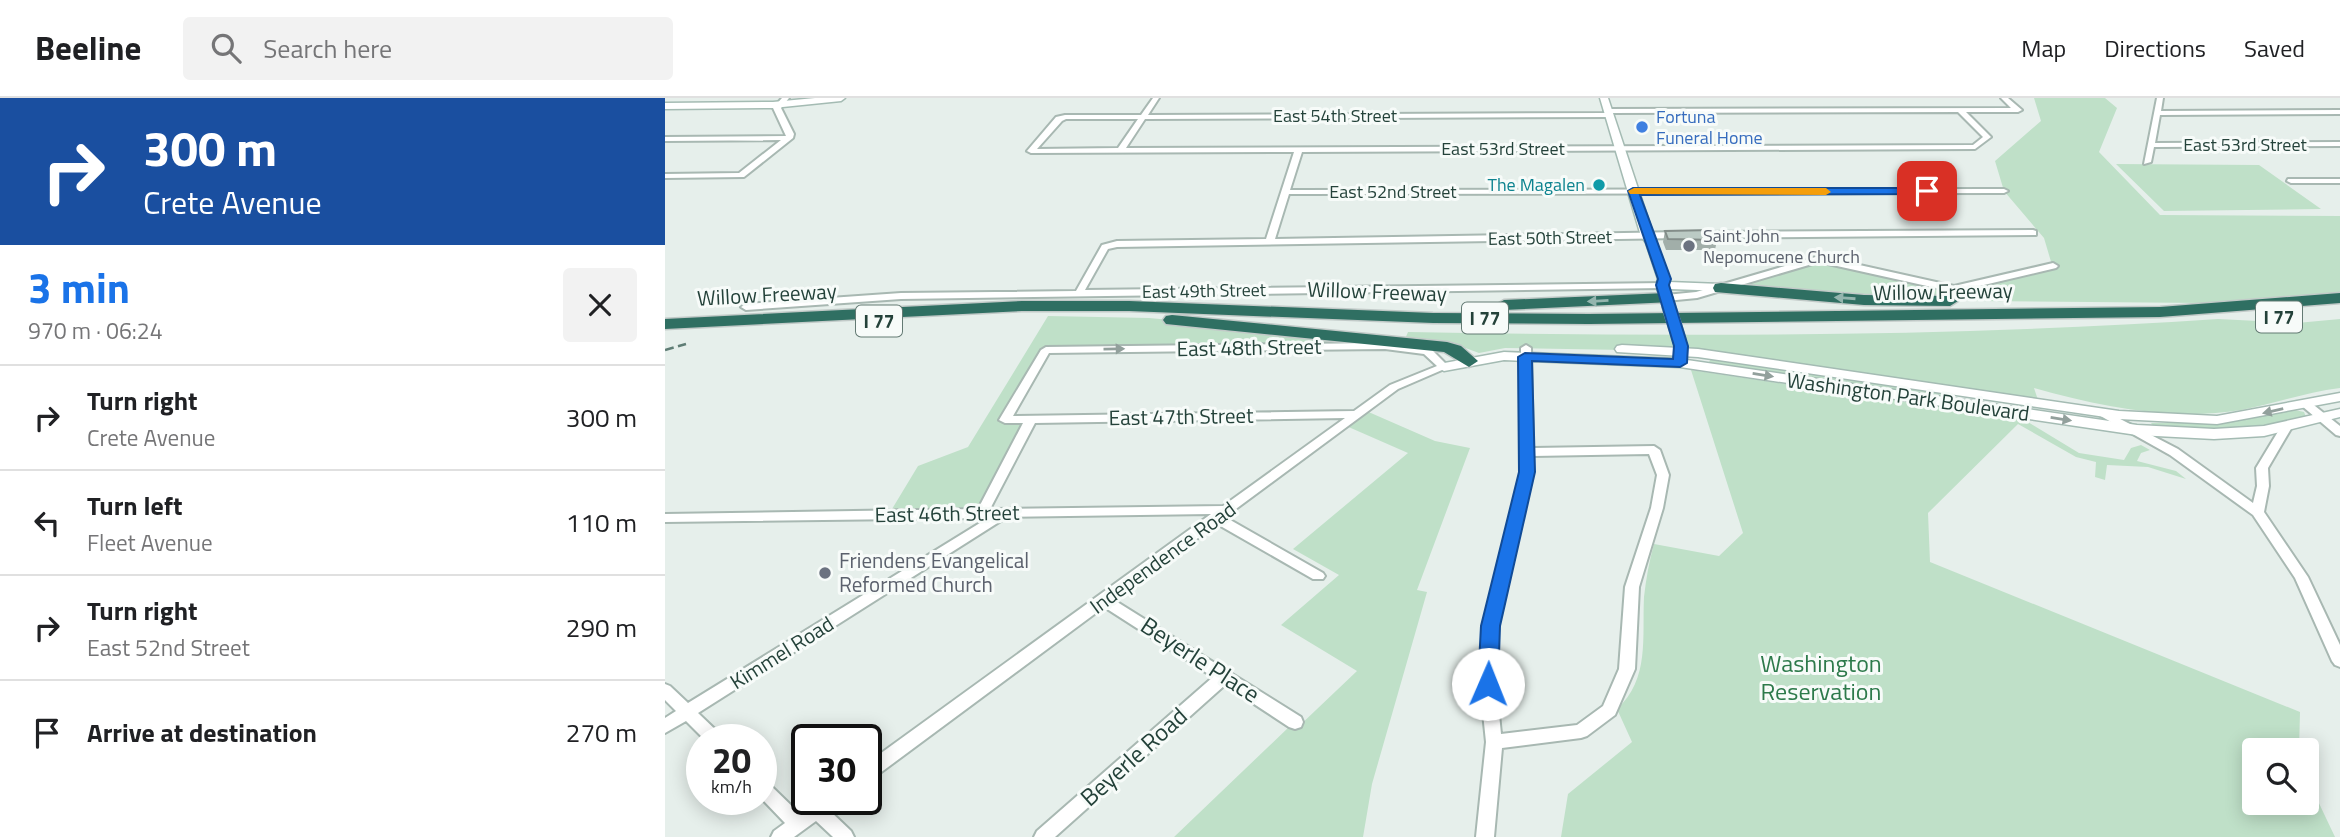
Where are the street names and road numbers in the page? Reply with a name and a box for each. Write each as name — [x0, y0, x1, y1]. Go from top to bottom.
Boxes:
street label: East 54th Street — [1273, 102, 1398, 129]
street label: East 53rd Street — [2183, 131, 2308, 158]
street label: East 53rd Street — [1441, 135, 1566, 162]
street label: East 52nd Street — [1329, 178, 1457, 205]
street label: East 50th Street — [1488, 223, 1613, 252]
street label: Willow Freeway — [1307, 273, 1447, 309]
street label: Willow Freeway — [696, 274, 838, 314]
street label: Willow Freeway — [1873, 274, 2013, 308]
street label: East 49th Street — [1142, 276, 1267, 305]
road number: I 77 — [1462, 302, 1508, 333]
road number: I 77 — [2256, 302, 2302, 332]
road number: I 77 — [856, 306, 902, 336]
street label: East 48th Street — [1176, 330, 1322, 364]
street label: Washington Park Boulevard — [1785, 363, 2032, 429]
street label: East 47th Street — [1108, 399, 1254, 433]
street label: Independence Road — [1083, 493, 1242, 621]
street label: East 46th Street — [874, 496, 1020, 530]
street label: Beyerle Place — [1134, 607, 1267, 711]
street label: Kimmel Road — [723, 608, 840, 697]
street label: Beyerle Road — [1072, 698, 1195, 814]

